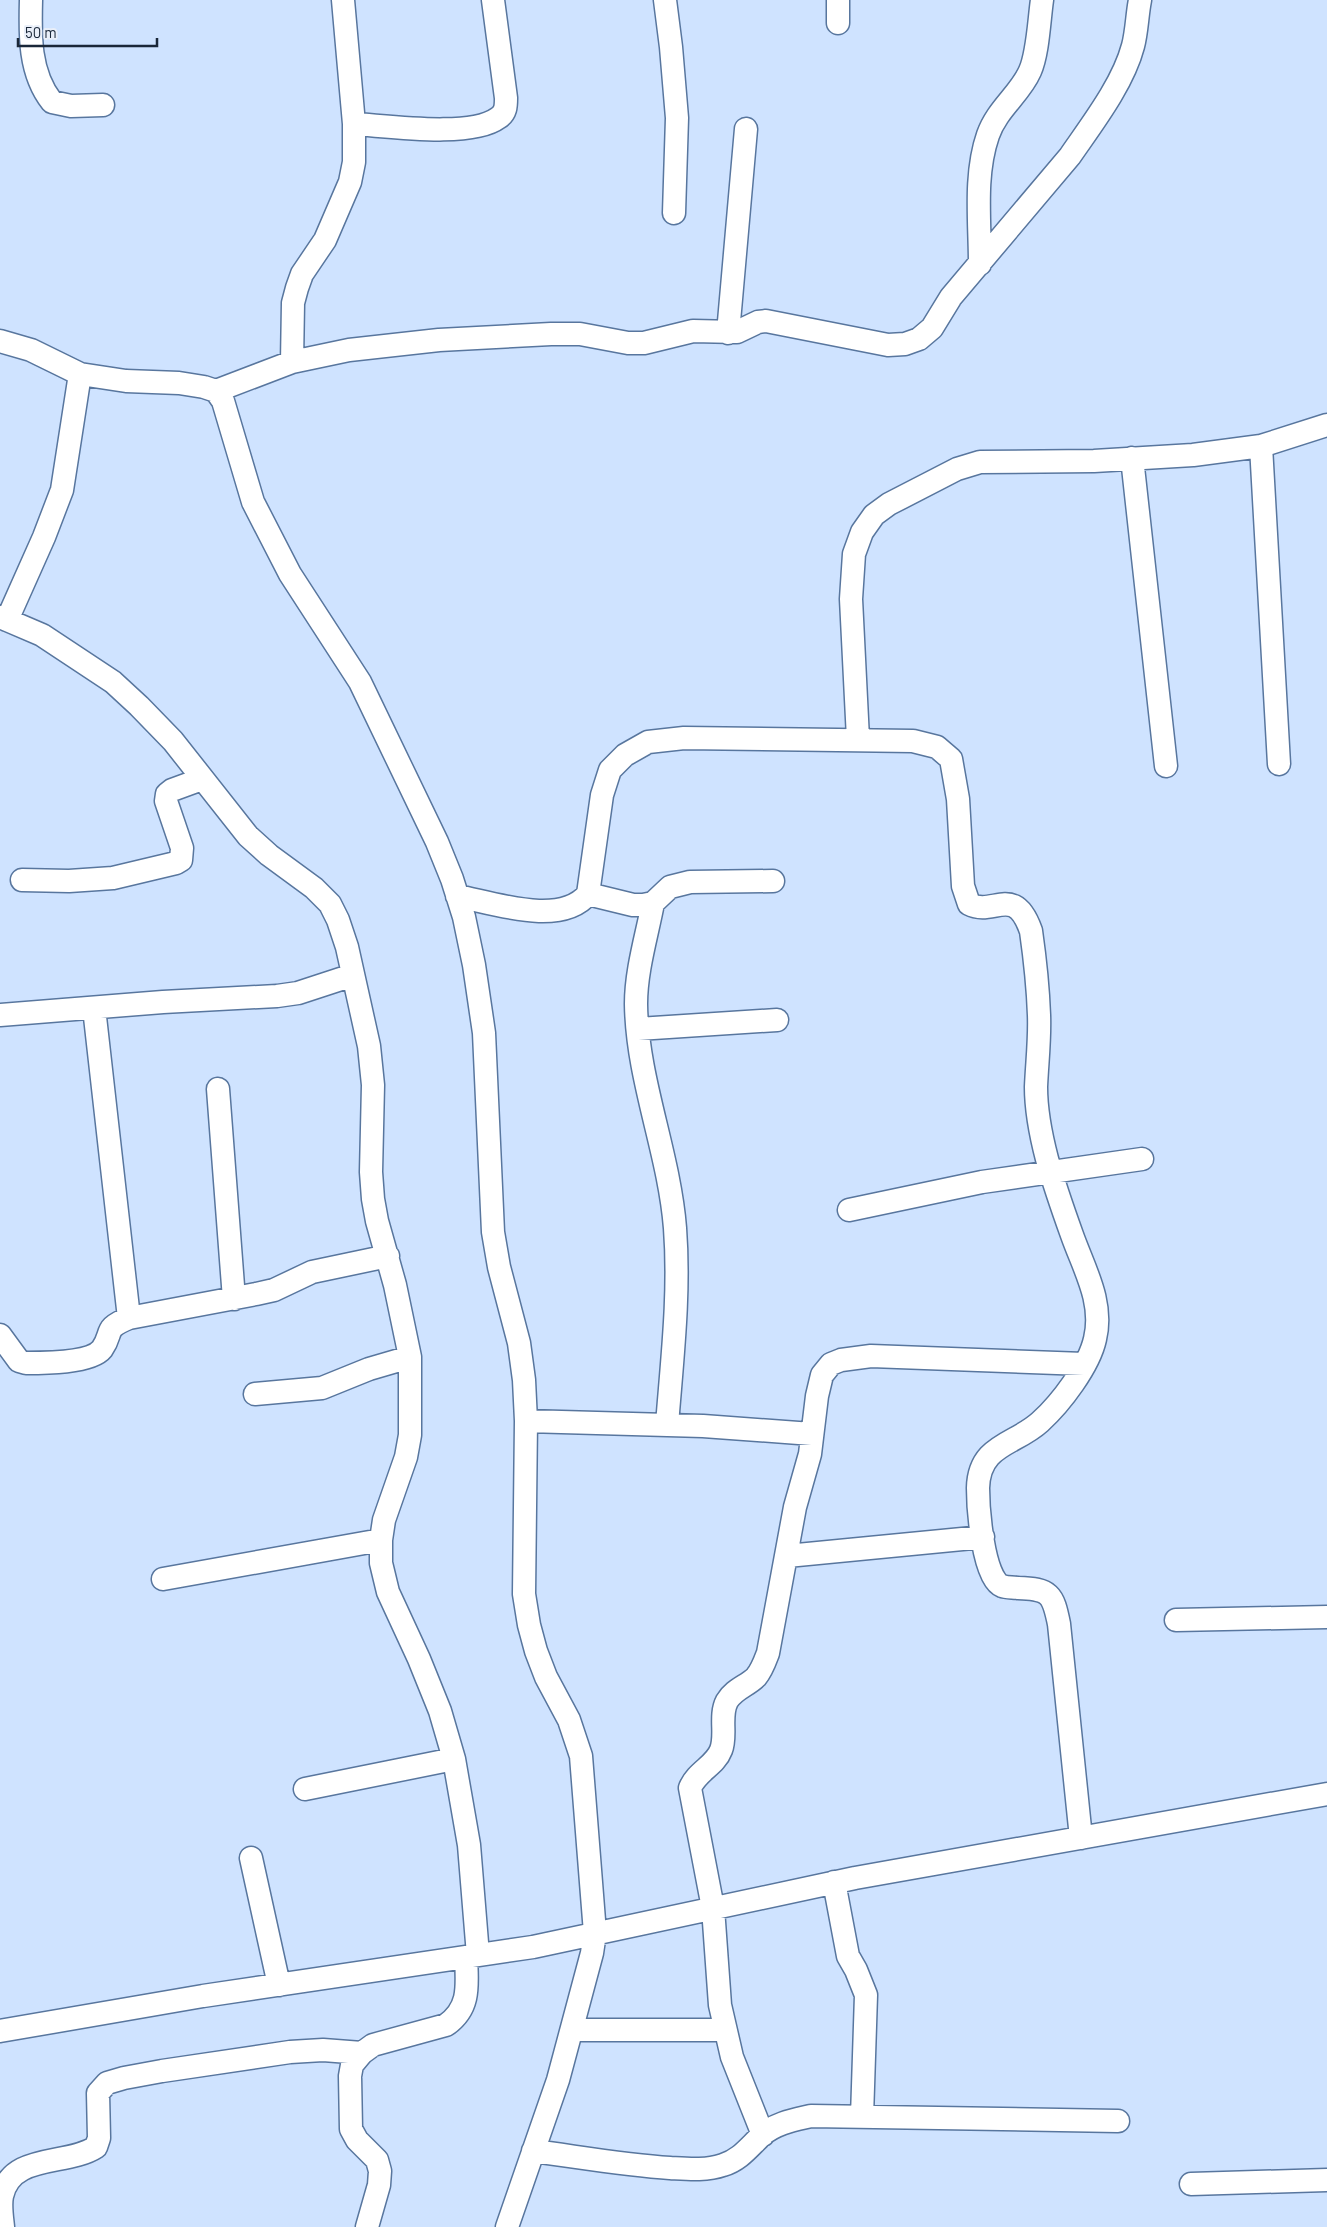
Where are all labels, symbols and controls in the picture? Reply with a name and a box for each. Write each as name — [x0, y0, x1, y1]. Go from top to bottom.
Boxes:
scale bar — [18, 15, 156, 47]
text: 50 m — [25, 23, 57, 41]

